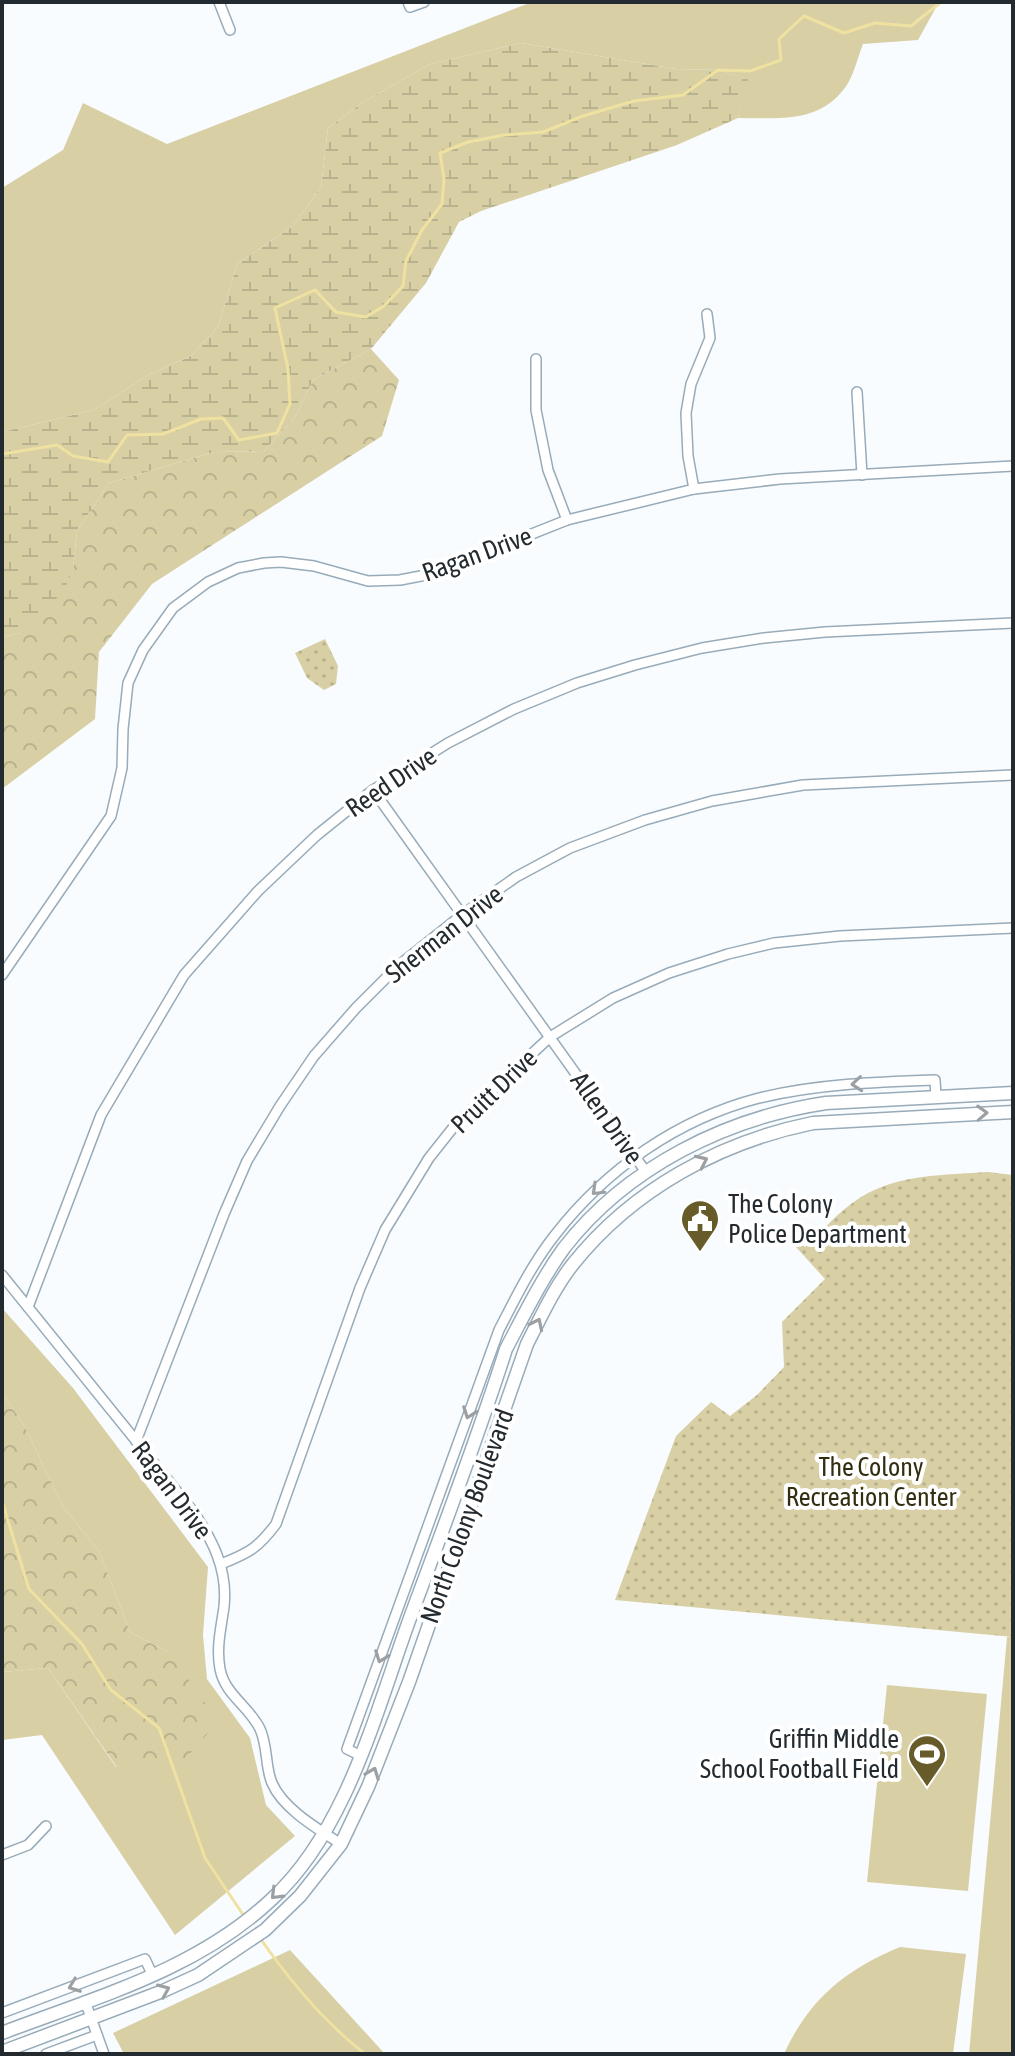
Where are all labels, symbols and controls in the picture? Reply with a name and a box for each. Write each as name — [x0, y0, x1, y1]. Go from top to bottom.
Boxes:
street label: Ragan Drive — [418, 520, 536, 588]
street label: Reed Drive — [340, 741, 442, 823]
street label: Sherman Drive — [379, 879, 509, 989]
street label: Pruitt Drive — [445, 1043, 543, 1139]
street label: Allen Drive — [565, 1067, 649, 1169]
one-way arrow — [850, 1075, 863, 1092]
one-way arrow — [976, 1104, 989, 1121]
one-way arrow — [693, 1155, 708, 1171]
one-way arrow — [592, 1181, 606, 1195]
place label: The Colony Police Department — [728, 1189, 907, 1249]
public building icon: The Colony Police Department — [679, 1198, 721, 1253]
one-way arrow — [527, 1318, 543, 1332]
street label: North Colony Boulevard — [414, 1405, 520, 1627]
one-way arrow — [463, 1405, 479, 1419]
street label: Ragan Drive — [126, 1435, 218, 1545]
park label: The Colony Recreation Center — [786, 1452, 957, 1512]
one-way arrow — [374, 1649, 391, 1663]
place label: Griffin Middle School Football Field — [700, 1724, 899, 1784]
sports icon: Griffin Middle School Football Field — [906, 1733, 948, 1788]
one-way arrow — [363, 1767, 380, 1781]
one-way arrow — [271, 1885, 285, 1899]
one-way arrow — [67, 1976, 81, 1993]
one-way arrow — [156, 1984, 170, 2000]

